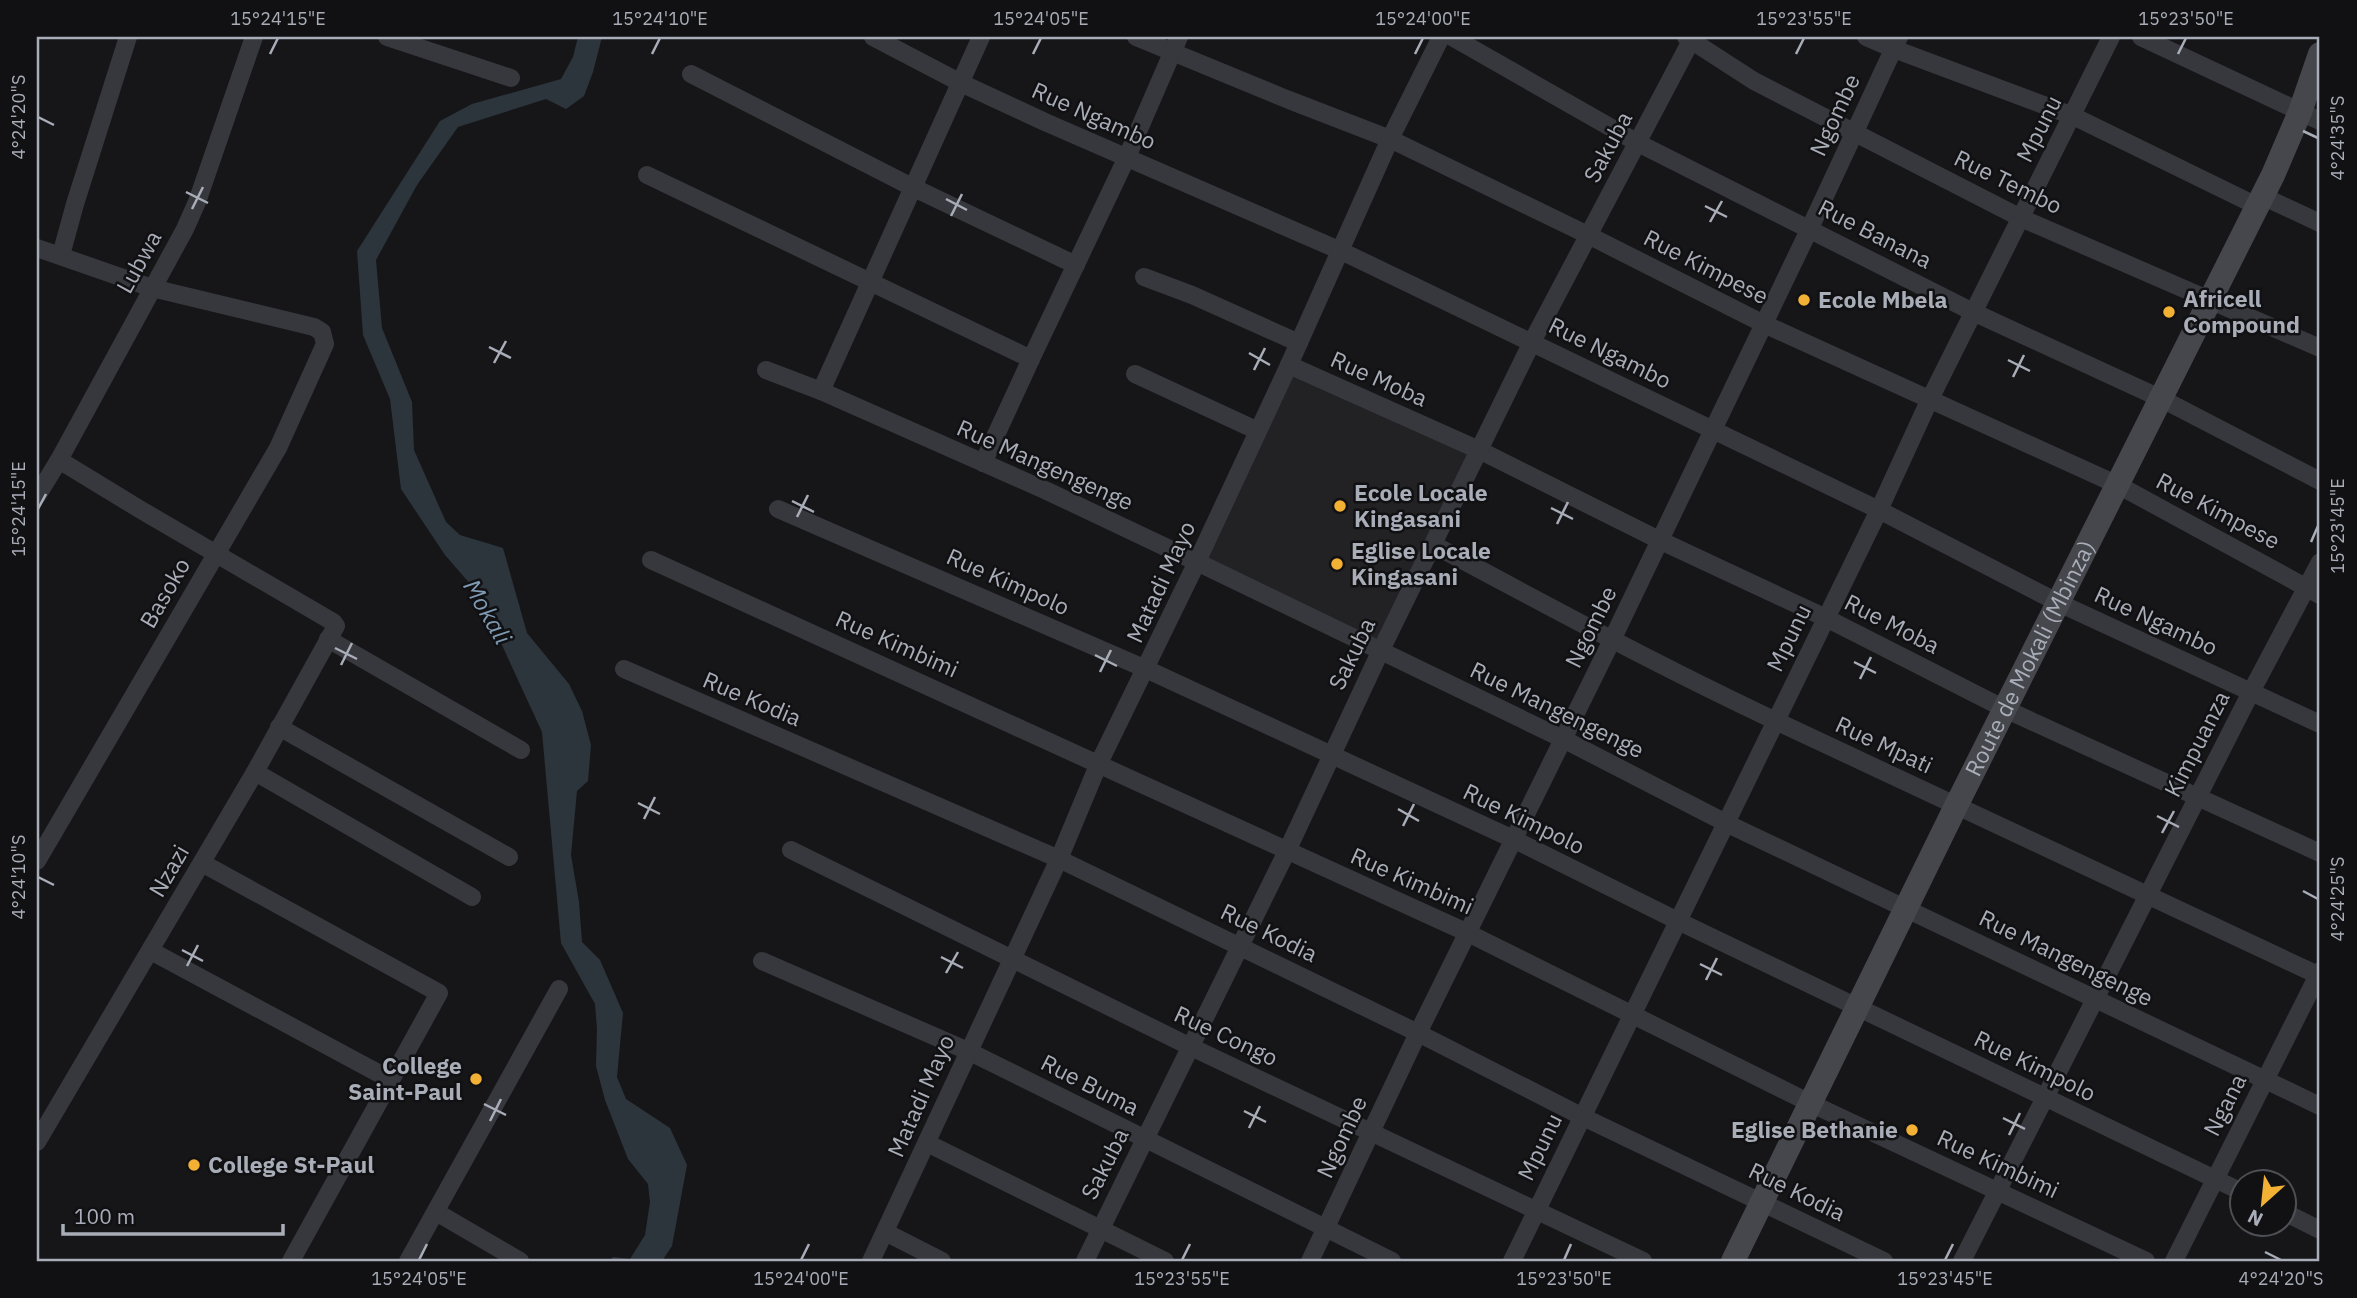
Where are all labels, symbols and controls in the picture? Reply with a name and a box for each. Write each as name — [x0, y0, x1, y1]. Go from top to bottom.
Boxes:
text: 15°24'15"E — [230, 7, 326, 30]
text: 15°24'10"E — [612, 7, 708, 30]
text: 15°24'05"E — [993, 7, 1089, 30]
text: 15°24'00"E — [1375, 7, 1471, 30]
text: 15°23'55"E — [1756, 7, 1852, 30]
text: 15°23'50"E — [2138, 7, 2234, 30]
street label: Ngombe — [1802, 69, 1866, 160]
street label: Rue Ngambo — [1028, 74, 1161, 156]
text: 4°24'20"S — [7, 75, 30, 159]
street label: Mpunu — [2009, 90, 2068, 167]
text: 4°24'35"S — [2326, 96, 2349, 180]
street label: Sakuba — [1576, 106, 1638, 187]
street label: Rue Tembo — [1950, 142, 2067, 220]
street label: Rue Banana — [1813, 192, 1937, 275]
street label: Rue Kimpese — [1639, 222, 1774, 310]
street label: Lubwa — [109, 225, 168, 298]
place label: Africell Compound — [2183, 283, 2300, 339]
place label: Ecole Mbela — [1818, 284, 1948, 314]
marker: Ecole Mbela — [1796, 292, 1812, 308]
marker: Africell Compound — [2161, 304, 2177, 320]
street label: Rue Ngambo — [1544, 310, 1677, 395]
street label: Rue Moba — [1326, 343, 1433, 413]
street label: Rue Mangengenge — [953, 412, 1138, 516]
text: 15°24'15"E — [7, 461, 30, 557]
street label: Rue Kimpese — [2151, 465, 2286, 555]
place label: Ecole Locale Kingasani — [1354, 477, 1488, 533]
text: 15°23'45"E — [2326, 478, 2349, 574]
marker: Ecole Locale Kingasani — [1332, 498, 1348, 514]
street label: Matadi Mayo — [1119, 516, 1201, 647]
place label: Eglise Locale Kingasani — [1351, 535, 1491, 591]
street label: Route de Mokali (Mbinza) — [1957, 535, 2101, 781]
street label: Rue Kimpolo — [942, 541, 1075, 622]
street label: Basoko — [132, 552, 196, 633]
marker: Eglise Locale Kingasani — [1329, 556, 1345, 572]
water label: Mokali — [456, 573, 520, 651]
street label: Rue Ngambo — [2090, 578, 2223, 662]
street label: Ngombe — [1558, 581, 1623, 672]
street label: Rue Moba — [1840, 586, 1945, 660]
street label: Mpunu — [1759, 599, 1817, 676]
street label: Rue Kimbimi — [831, 603, 963, 683]
street label: Sakuba — [1321, 613, 1381, 694]
street label: Rue Mangengenge — [1466, 654, 1649, 764]
street label: Rue Kodia — [699, 664, 806, 732]
street label: Kimpuanza — [2157, 685, 2236, 802]
street label: Rue Mpati — [1831, 709, 1938, 780]
street label: Rue Kimpolo — [1459, 776, 1590, 860]
text: 4°24'10"S — [7, 835, 30, 919]
street label: Nzazi — [141, 839, 195, 902]
street label: Rue Kimbimi — [1346, 840, 1478, 920]
text: 4°24'25"S — [2326, 857, 2349, 941]
street label: Rue Kodia — [1216, 896, 1323, 968]
street label: Rue Mangengenge — [1975, 902, 2158, 1012]
street label: Rue Congo — [1170, 998, 1283, 1072]
street label: Rue Kimpolo — [1970, 1023, 2101, 1107]
street label: Matadi Mayo — [880, 1030, 960, 1161]
street label: Rue Buma — [1036, 1047, 1145, 1122]
place label: College Saint-Paul — [348, 1050, 462, 1106]
street label: Ngana — [2196, 1068, 2252, 1141]
marker: College Saint-Paul — [468, 1071, 484, 1087]
street label: Ngombe — [1309, 1091, 1373, 1182]
street label: Mpunu — [1510, 1108, 1568, 1185]
place label: Eglise Bethanie — [1731, 1114, 1898, 1144]
marker: Eglise Bethanie — [1904, 1122, 1920, 1138]
street label: Rue Kimbimi — [1933, 1122, 2064, 1204]
street label: Sakuba — [1073, 1123, 1135, 1204]
place label: College St-Paul — [208, 1149, 374, 1179]
street label: Rue Kodia — [1744, 1155, 1851, 1227]
marker: College St-Paul — [186, 1157, 202, 1173]
north arrow — [2228, 1168, 2298, 1238]
scale bar — [63, 1193, 284, 1237]
text: 100 m — [74, 1202, 135, 1230]
text: N — [2244, 1204, 2267, 1232]
text: 15°24'05"E — [371, 1267, 467, 1290]
text: 15°24'00"E — [753, 1267, 849, 1290]
text: 15°23'55"E — [1134, 1267, 1230, 1290]
text: 15°23'50"E — [1516, 1267, 1612, 1290]
text: 15°23'45"E — [1897, 1267, 1993, 1290]
text: 4°24'20"S — [2239, 1267, 2323, 1290]

